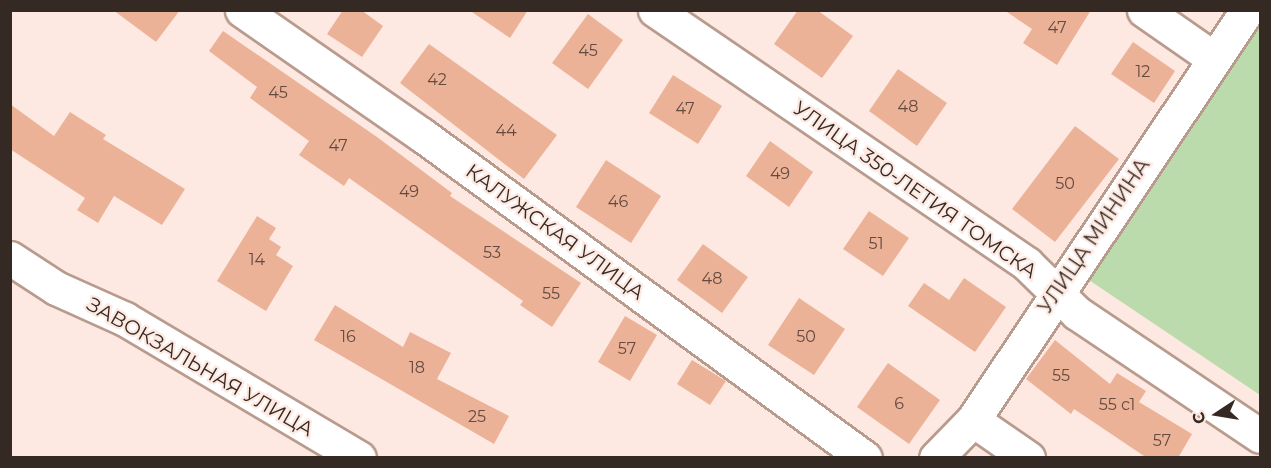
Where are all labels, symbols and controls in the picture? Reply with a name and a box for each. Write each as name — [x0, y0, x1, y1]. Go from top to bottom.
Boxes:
house number: 47 — [1047, 18, 1067, 38]
house number: 45 — [578, 41, 598, 61]
house number: 12 — [1136, 62, 1150, 82]
house number: 42 — [427, 70, 447, 90]
house number: 45 — [268, 83, 288, 103]
street label: УЛИЦА 350-ЛЕТИЯ ТОМСКА — [788, 96, 1042, 284]
house number: 48 — [898, 97, 918, 117]
house number: 47 — [675, 99, 695, 119]
house number: 44 — [495, 121, 517, 141]
house number: 47 — [328, 136, 348, 156]
street label: УЛИЦА МИНИНА — [1033, 154, 1155, 318]
street label: КАЛУЖСКАЯ УЛИЦА — [461, 159, 649, 305]
house number: 49 — [770, 164, 790, 184]
house number: 50 — [1055, 174, 1075, 194]
house number: 49 — [399, 182, 419, 202]
house number: 46 — [608, 192, 628, 212]
house number: 51 — [869, 234, 883, 254]
house number: 53 — [483, 243, 501, 263]
house number: 14 — [249, 250, 265, 270]
house number: 48 — [702, 269, 722, 289]
house number: 55 — [542, 284, 560, 304]
street label: ЗАВОКЗАЛЬНАЯ УЛИЦА — [82, 292, 318, 442]
house number: 16 — [340, 327, 356, 347]
house number: 50 — [796, 327, 816, 347]
house number: 57 — [618, 339, 636, 359]
house number: 18 — [409, 358, 425, 378]
house number: 55 — [1052, 366, 1070, 386]
north arrow — [1187, 384, 1247, 444]
house number: 6 — [894, 394, 904, 414]
house number: 55 с1 — [1099, 395, 1135, 415]
house number: 25 — [468, 407, 486, 427]
text: С — [1188, 410, 1209, 426]
house number: 57 — [1153, 431, 1171, 451]

